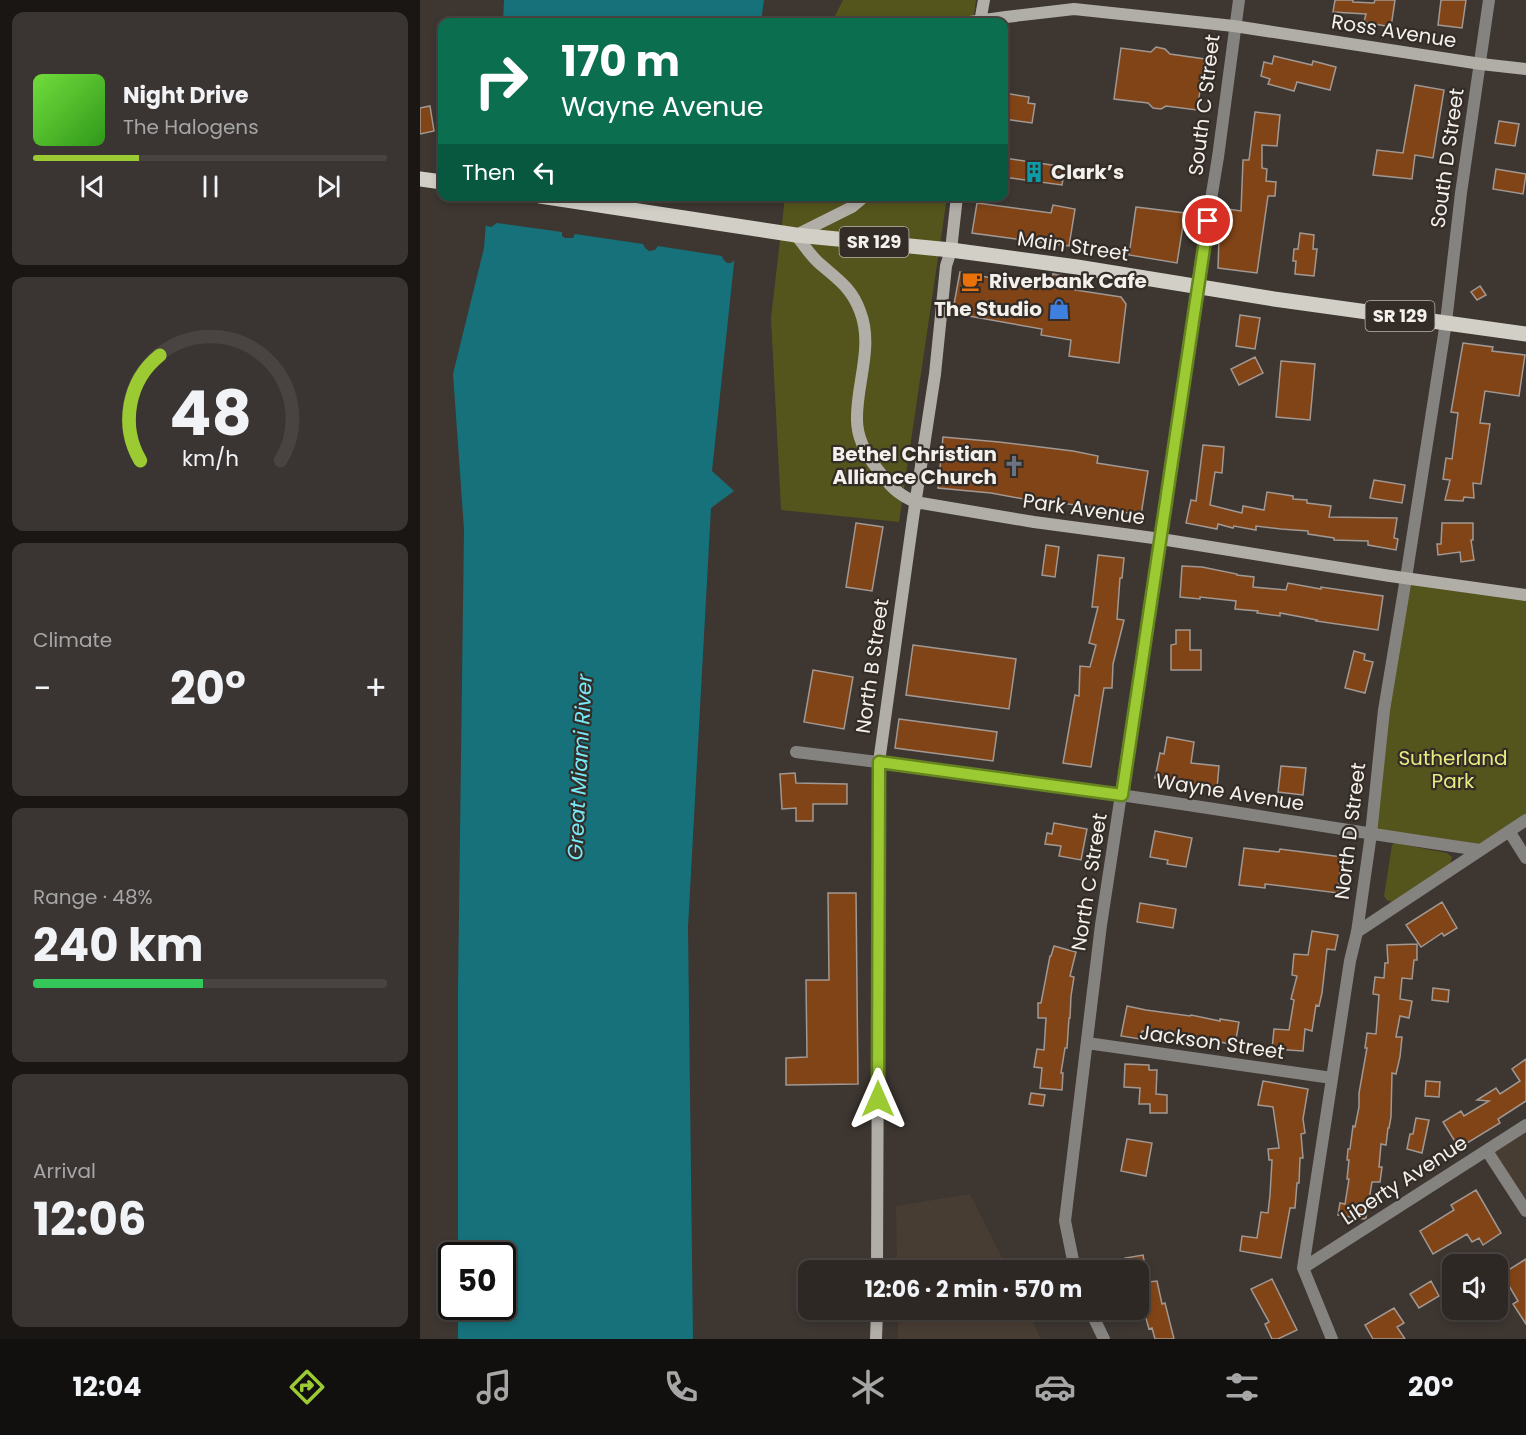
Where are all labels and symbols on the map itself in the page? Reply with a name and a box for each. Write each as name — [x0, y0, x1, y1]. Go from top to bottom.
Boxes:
street label: Ross Avenue — [1329, 7, 1459, 55]
street label: South C Street — [1181, 33, 1227, 177]
street label: South D Street — [1423, 86, 1471, 230]
place label: Clark’s — [1051, 158, 1124, 186]
building icon: Clark’s — [1022, 160, 1046, 184]
pin — [1182, 195, 1233, 246]
street label: Main Street — [1015, 224, 1131, 268]
road number: SR 129 — [840, 227, 908, 257]
place label: Riverbank Cafe — [989, 267, 1147, 295]
cafe icon: Riverbank Cafe — [960, 269, 984, 293]
place label: The Studio — [934, 295, 1042, 323]
shop icon: The Studio — [1047, 297, 1071, 321]
road number: SR 129 — [1366, 301, 1434, 331]
place label: Bethel Christian Alliance Church — [832, 440, 997, 491]
church icon: Bethel Christian Alliance Church — [1002, 454, 1026, 478]
street label: Park Avenue — [1021, 487, 1147, 531]
street label: North B Street — [849, 597, 895, 735]
water label: Great Miami River — [560, 672, 599, 861]
park label: Sutherland Park — [1398, 744, 1508, 795]
street label: North D Street — [1328, 761, 1372, 901]
street label: Wayne Avenue — [1154, 766, 1306, 818]
street label: North C Street — [1064, 811, 1114, 953]
street label: Jackson Street — [1138, 1018, 1286, 1066]
position arrow — [846, 1067, 910, 1131]
street label: Liberty Avenue — [1335, 1129, 1473, 1231]
speed limit sign: 50 — [438, 1242, 516, 1320]

